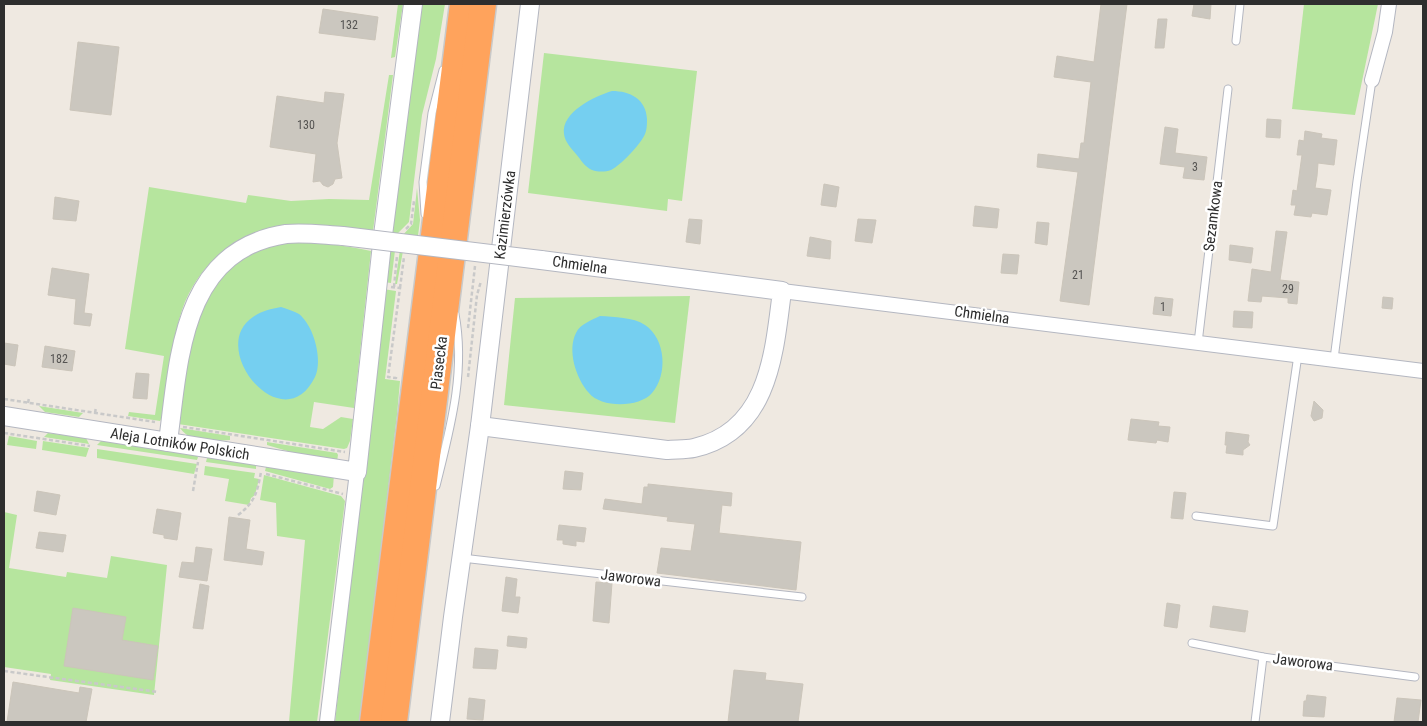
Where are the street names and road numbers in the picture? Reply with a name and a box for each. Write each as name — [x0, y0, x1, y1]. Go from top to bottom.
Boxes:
street label: Kazimierzówka — [491, 170, 519, 260]
street label: Sezamkowa — [1200, 180, 1226, 252]
street label: Chmielna — [551, 252, 609, 278]
street label: Chmielna — [953, 302, 1011, 328]
street label: Piasecka — [427, 335, 451, 391]
street label: Aleja Lotników Polskich — [109, 424, 251, 464]
street label: Jaworowa — [600, 565, 662, 591]
street label: Jaworowa — [1272, 649, 1334, 675]

